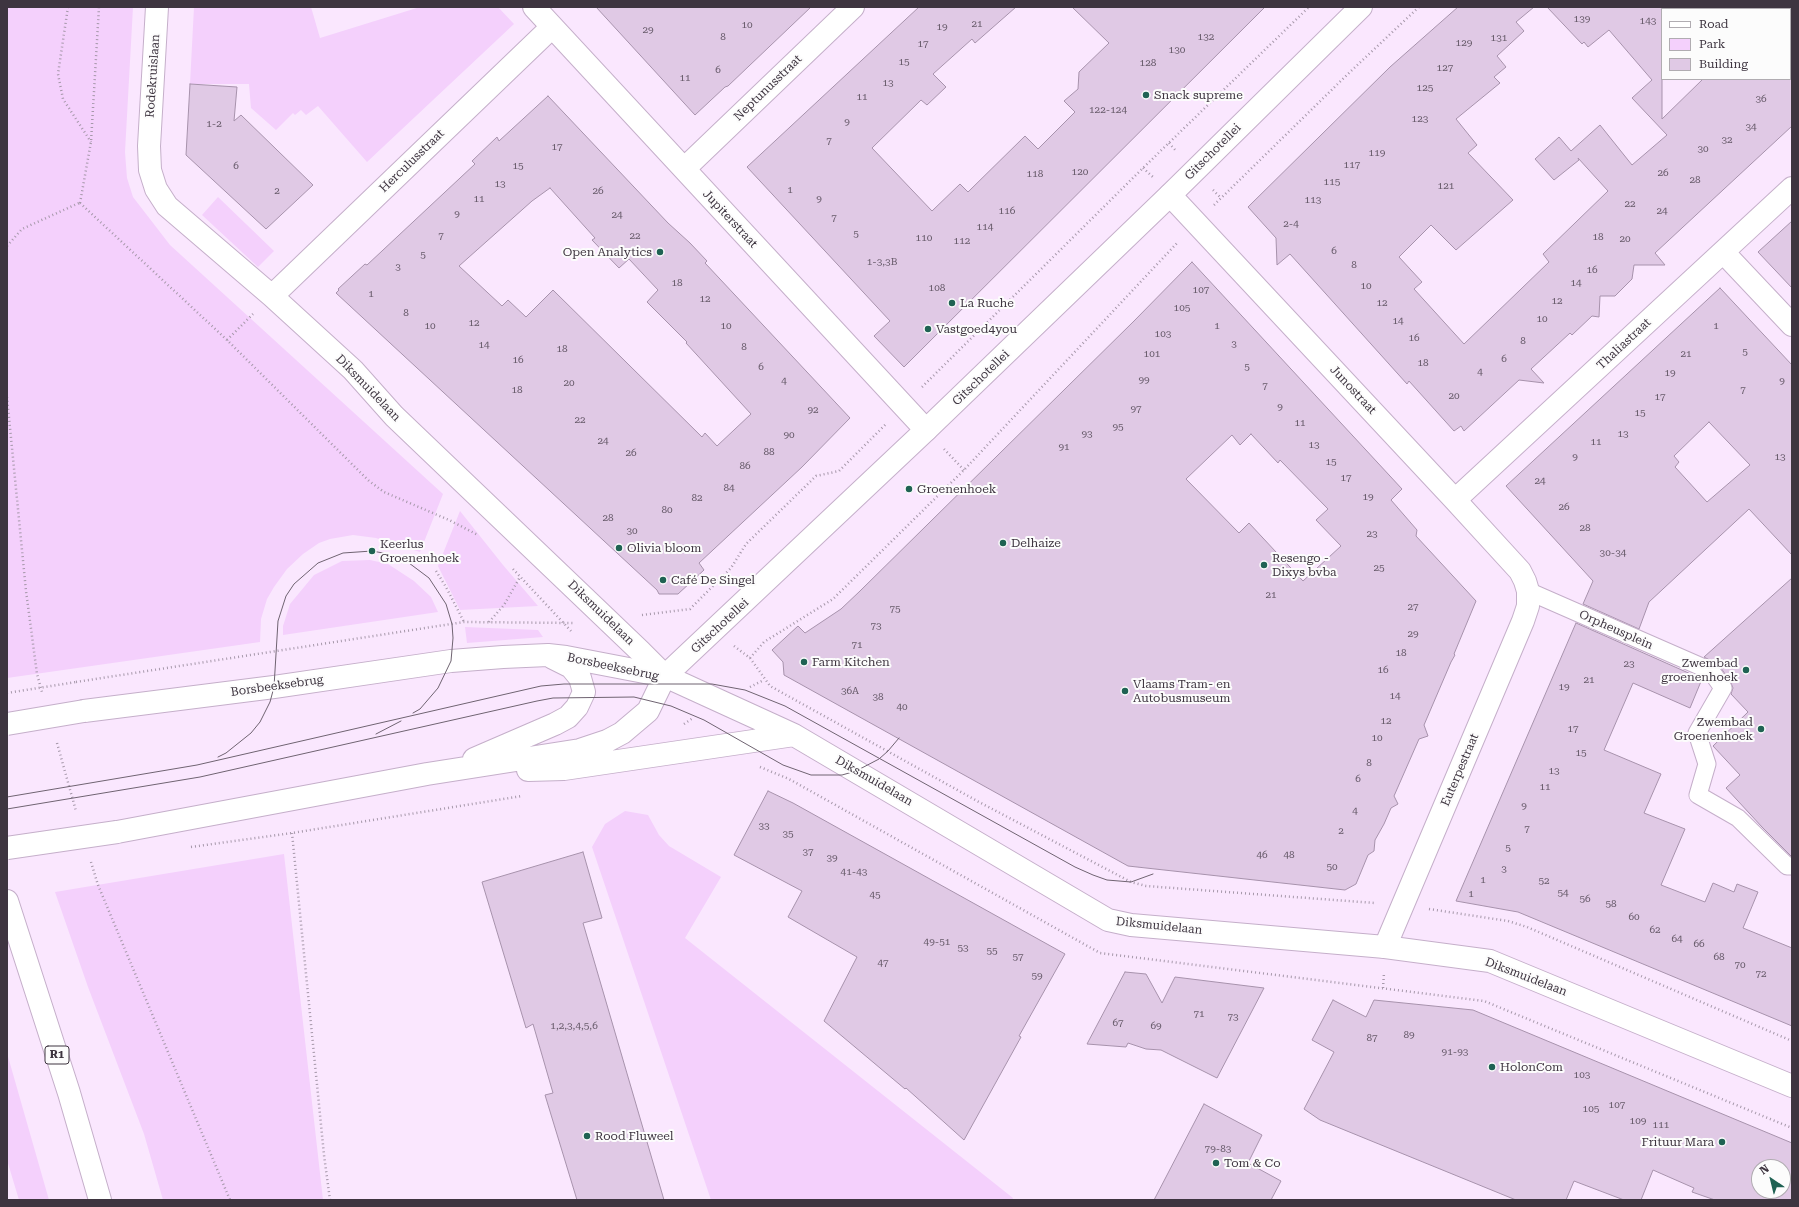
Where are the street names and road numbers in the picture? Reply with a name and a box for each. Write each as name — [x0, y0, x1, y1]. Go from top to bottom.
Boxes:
street label: Rodekruislaan — [143, 34, 163, 118]
street label: Neptunusstraat — [731, 52, 805, 124]
street label: Gitschotellei — [1182, 121, 1244, 183]
street label: Herculusstraat — [377, 126, 447, 196]
street label: Jupiterstraat — [700, 187, 760, 251]
street label: Thaliastraat — [1594, 315, 1654, 373]
street label: Gitschotellei — [949, 347, 1013, 409]
street label: Diksmuidelaan — [333, 352, 403, 424]
street label: Junostraat — [1327, 363, 1379, 417]
street label: Diksmuidelaan — [565, 578, 637, 648]
street label: Gitschotellei — [688, 596, 752, 656]
street label: Orpheusplein — [1577, 607, 1655, 653]
street label: Borsbeeksebrug — [566, 650, 660, 684]
street label: Borsbeeksebrug — [230, 672, 324, 700]
street label: Euterpestraat — [1438, 731, 1482, 809]
street label: Diksmuidelaan — [833, 753, 915, 809]
street label: Diksmuidelaan — [1115, 914, 1203, 938]
street label: Diksmuidelaan — [1483, 955, 1569, 999]
road number: R1 — [45, 1046, 69, 1064]

